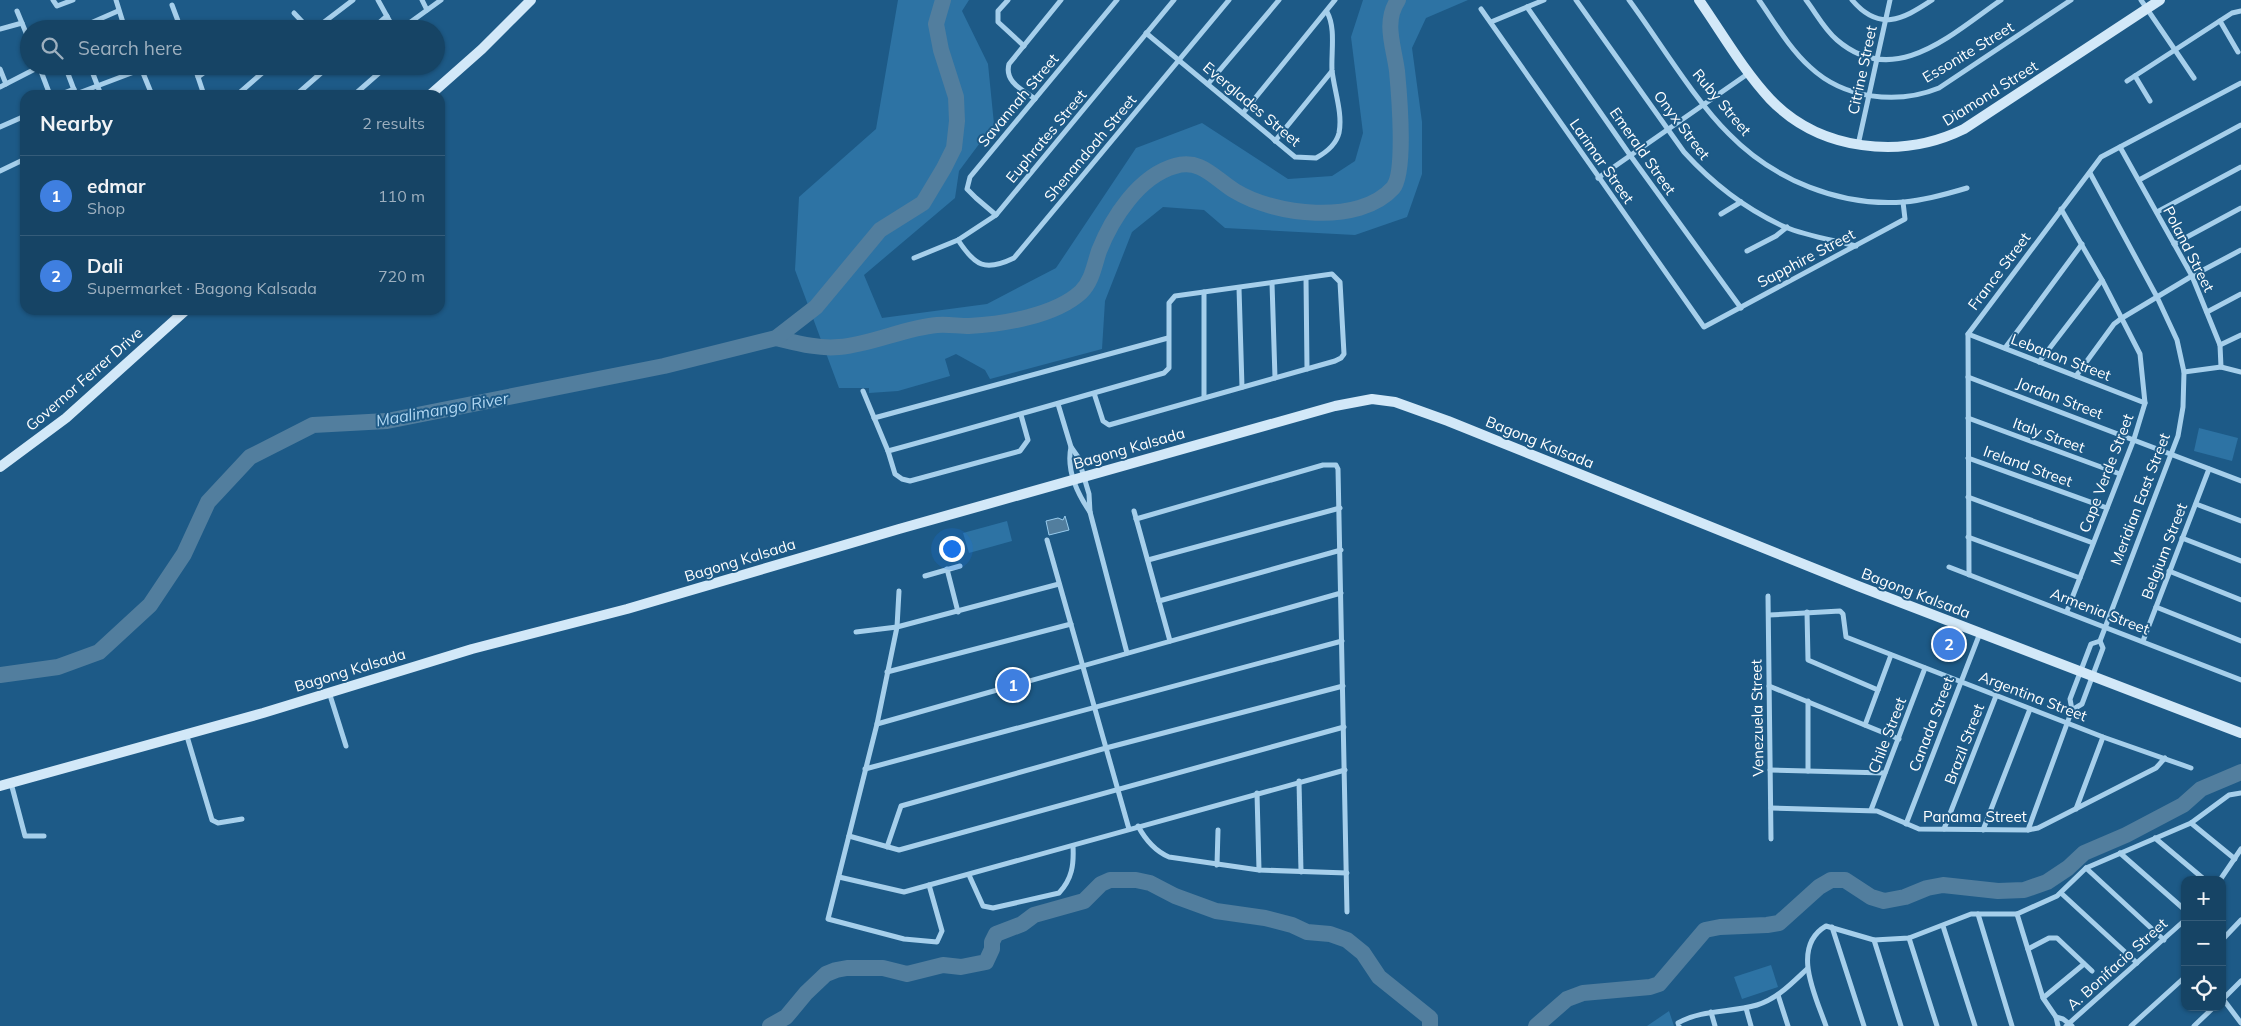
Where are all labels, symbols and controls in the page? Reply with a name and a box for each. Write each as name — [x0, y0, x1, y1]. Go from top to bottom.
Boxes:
street label: Essonite Street — [1919, 17, 2017, 87]
search box — [20, 20, 445, 75]
street label: Citrine Street — [1843, 24, 1881, 116]
icon: search — [38, 34, 66, 62]
text: Search here — [78, 36, 182, 60]
street label: Savannah Street — [973, 50, 1063, 150]
street label: Diamond Street — [1939, 56, 2041, 130]
street label: Everglades Street — [1199, 58, 1305, 150]
street label: Ruby Street — [1689, 65, 1755, 139]
street label: Euphrates Street — [1002, 86, 1090, 186]
street label: Onyx Street — [1650, 87, 1714, 163]
street label: Shenandoah Street — [1040, 91, 1140, 205]
street label: Emerald Street — [1606, 104, 1680, 198]
text: Nearby — [40, 110, 113, 136]
text: 2 results — [362, 113, 425, 133]
street label: Larimar Street — [1566, 115, 1638, 207]
text: edmar — [87, 174, 146, 198]
text: 1 — [51, 186, 61, 206]
text: 110 m — [378, 186, 425, 206]
text: Shop — [87, 198, 125, 218]
street label: Poland Street — [2159, 203, 2219, 295]
street label: Sapphire Street — [1754, 224, 1858, 292]
street label: France Street — [1964, 228, 2034, 314]
text: Dali — [87, 254, 123, 278]
text: 2 — [51, 266, 61, 286]
text: 720 m — [378, 266, 425, 286]
text: Supermarket · Bagong Kalsada — [87, 278, 317, 298]
street label: Governor Ferrer Drive — [22, 323, 146, 435]
street label: Lebanon Street — [2008, 329, 2114, 385]
street label: Jordan Street — [2014, 373, 2106, 423]
water label: Maalimango River — [374, 387, 511, 431]
street label: Cape Verde Street — [2075, 411, 2137, 535]
street label: Bagong Kalsada — [1483, 412, 1597, 472]
street label: Italy Street — [2010, 413, 2088, 457]
street label: Bagong Kalsada — [1071, 423, 1187, 473]
street label: Meridian East Street — [2106, 430, 2174, 568]
street label: Ireland Street — [1981, 441, 2075, 491]
street label: Belgium Street — [2137, 500, 2191, 602]
street label: Bagong Kalsada — [682, 534, 798, 586]
your location — [939, 536, 965, 562]
street label: Bagong Kalsada — [1859, 564, 1973, 622]
street label: Armenia Street — [2048, 583, 2152, 639]
pin: 2 — [1933, 625, 1965, 663]
street label: Bagong Kalsada — [292, 644, 408, 696]
street label: Venezuela Street — [1746, 659, 1768, 777]
pin: 1 — [997, 666, 1029, 704]
street label: Argentina Street — [1976, 667, 2090, 725]
street label: Canada Street — [1904, 674, 1958, 774]
street label: Chile Street — [1864, 694, 1910, 776]
street label: Brazil Street — [1940, 701, 1988, 787]
street label: Panama Street — [1923, 807, 2027, 826]
map controls — [2181, 876, 2226, 1011]
button: + — [2181, 876, 2226, 921]
street label: A. Bonifacio Street — [2063, 914, 2171, 1014]
button: − — [2181, 921, 2226, 966]
button: locate — [2181, 966, 2226, 1011]

